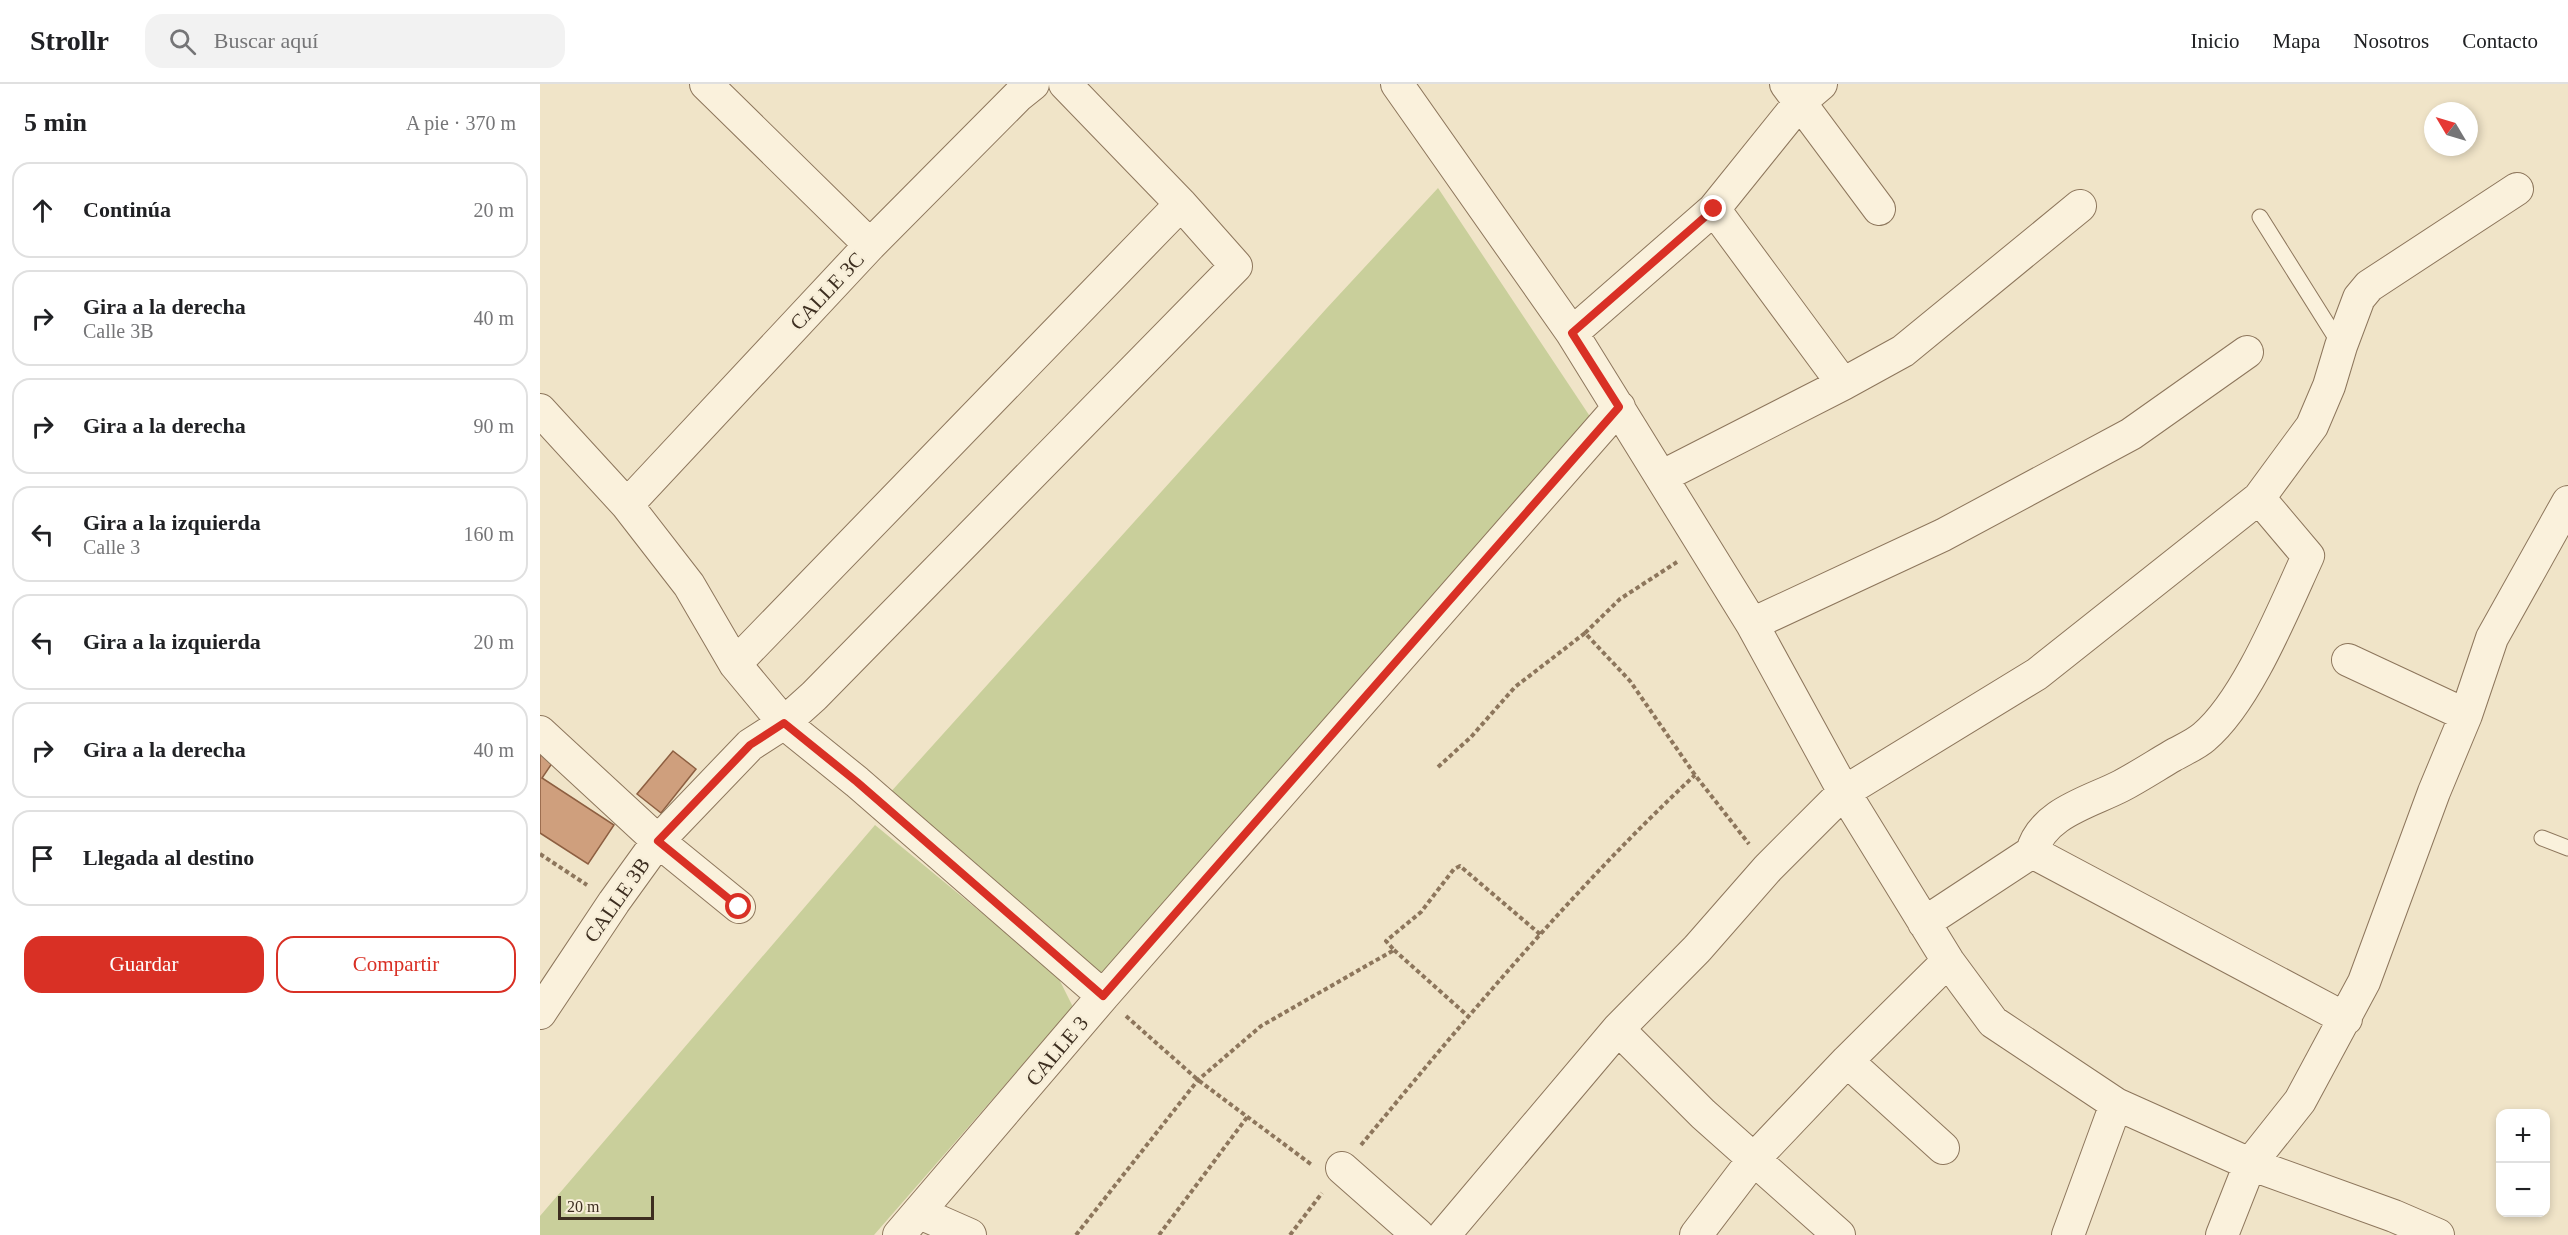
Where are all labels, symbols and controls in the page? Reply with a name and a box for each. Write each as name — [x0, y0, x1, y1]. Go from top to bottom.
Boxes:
search box — [145, 14, 565, 68]
text: Strollr — [30, 25, 109, 56]
icon: search — [166, 25, 199, 58]
text: Buscar aquí — [214, 28, 318, 53]
text: Inicio — [2191, 29, 2240, 53]
text: Mapa — [2273, 29, 2320, 53]
text: Nosotros — [2353, 29, 2429, 53]
text: Contacto — [2462, 29, 2538, 53]
north arrow — [2424, 102, 2478, 156]
text: 5 min — [24, 108, 87, 137]
text: A pie · 370 m — [406, 112, 516, 134]
icon: ahead — [26, 194, 59, 227]
route end — [1700, 195, 1726, 221]
text: Continúa — [83, 197, 171, 222]
text: 20 m — [473, 199, 514, 221]
street label: CALLE 3C — [785, 247, 869, 335]
text: Gira a la derecha — [83, 294, 246, 319]
icon: right — [26, 302, 59, 335]
text: 40 m — [473, 307, 514, 329]
text: Calle 3B — [83, 320, 154, 342]
icon: right — [26, 410, 59, 443]
text: Gira a la derecha — [83, 413, 246, 438]
text: 90 m — [473, 415, 514, 437]
text: Gira a la izquierda — [83, 510, 261, 535]
icon: left — [26, 518, 59, 551]
text: 160 m — [463, 523, 514, 545]
text: Calle 3 — [83, 536, 140, 558]
icon: left — [26, 626, 59, 659]
text: Gira a la izquierda — [83, 629, 261, 654]
text: 20 m — [473, 631, 514, 653]
icon: right — [26, 734, 59, 767]
text: Gira a la derecha — [83, 737, 246, 762]
text: 40 m — [473, 739, 514, 761]
icon: arrive — [26, 842, 59, 875]
text: Llegada al destino — [83, 845, 254, 870]
street label: CALLE 3B — [579, 853, 655, 947]
route start — [725, 893, 751, 919]
button: Guardar — [24, 936, 264, 993]
button: Compartir — [276, 936, 516, 993]
street label: CALLE 3 — [1021, 1011, 1093, 1091]
map controls — [2496, 1109, 2550, 1217]
button: + — [2496, 1109, 2550, 1163]
button: − — [2496, 1163, 2550, 1217]
scale bar — [558, 1193, 654, 1220]
text: 20 m — [567, 1198, 599, 1215]

